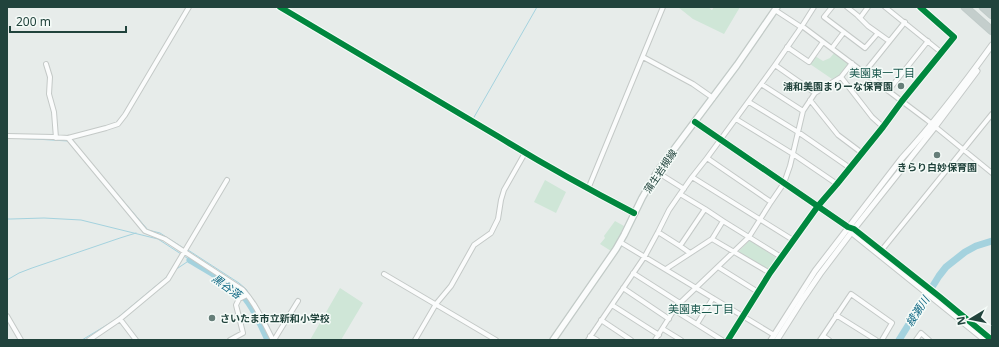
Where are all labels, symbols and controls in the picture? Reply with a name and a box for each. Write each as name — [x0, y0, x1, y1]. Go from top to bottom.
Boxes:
scale bar — [10, 8, 126, 34]
text: 200 m — [16, 13, 51, 30]
district label: 美園東一丁目 — [849, 65, 915, 80]
place label: 浦和美園まりーな保育園 — [783, 79, 893, 93]
marker: 浦和美園まりーな保育園 — [896, 81, 906, 91]
street label: 蒲生岩槻線 — [640, 146, 680, 196]
marker: きらり白妙保育園 — [932, 150, 942, 160]
place label: きらり白妙保育園 — [897, 160, 977, 174]
water label: 黒谷落 — [209, 270, 246, 303]
water label: 綾瀬川 — [902, 292, 933, 329]
north arrow — [951, 299, 991, 339]
district label: 美園東二丁目 — [668, 301, 734, 316]
place label: さいたま市立新和小学校 — [220, 311, 330, 325]
marker: さいたま市立新和小学校 — [207, 313, 217, 323]
text: N — [952, 315, 969, 327]

